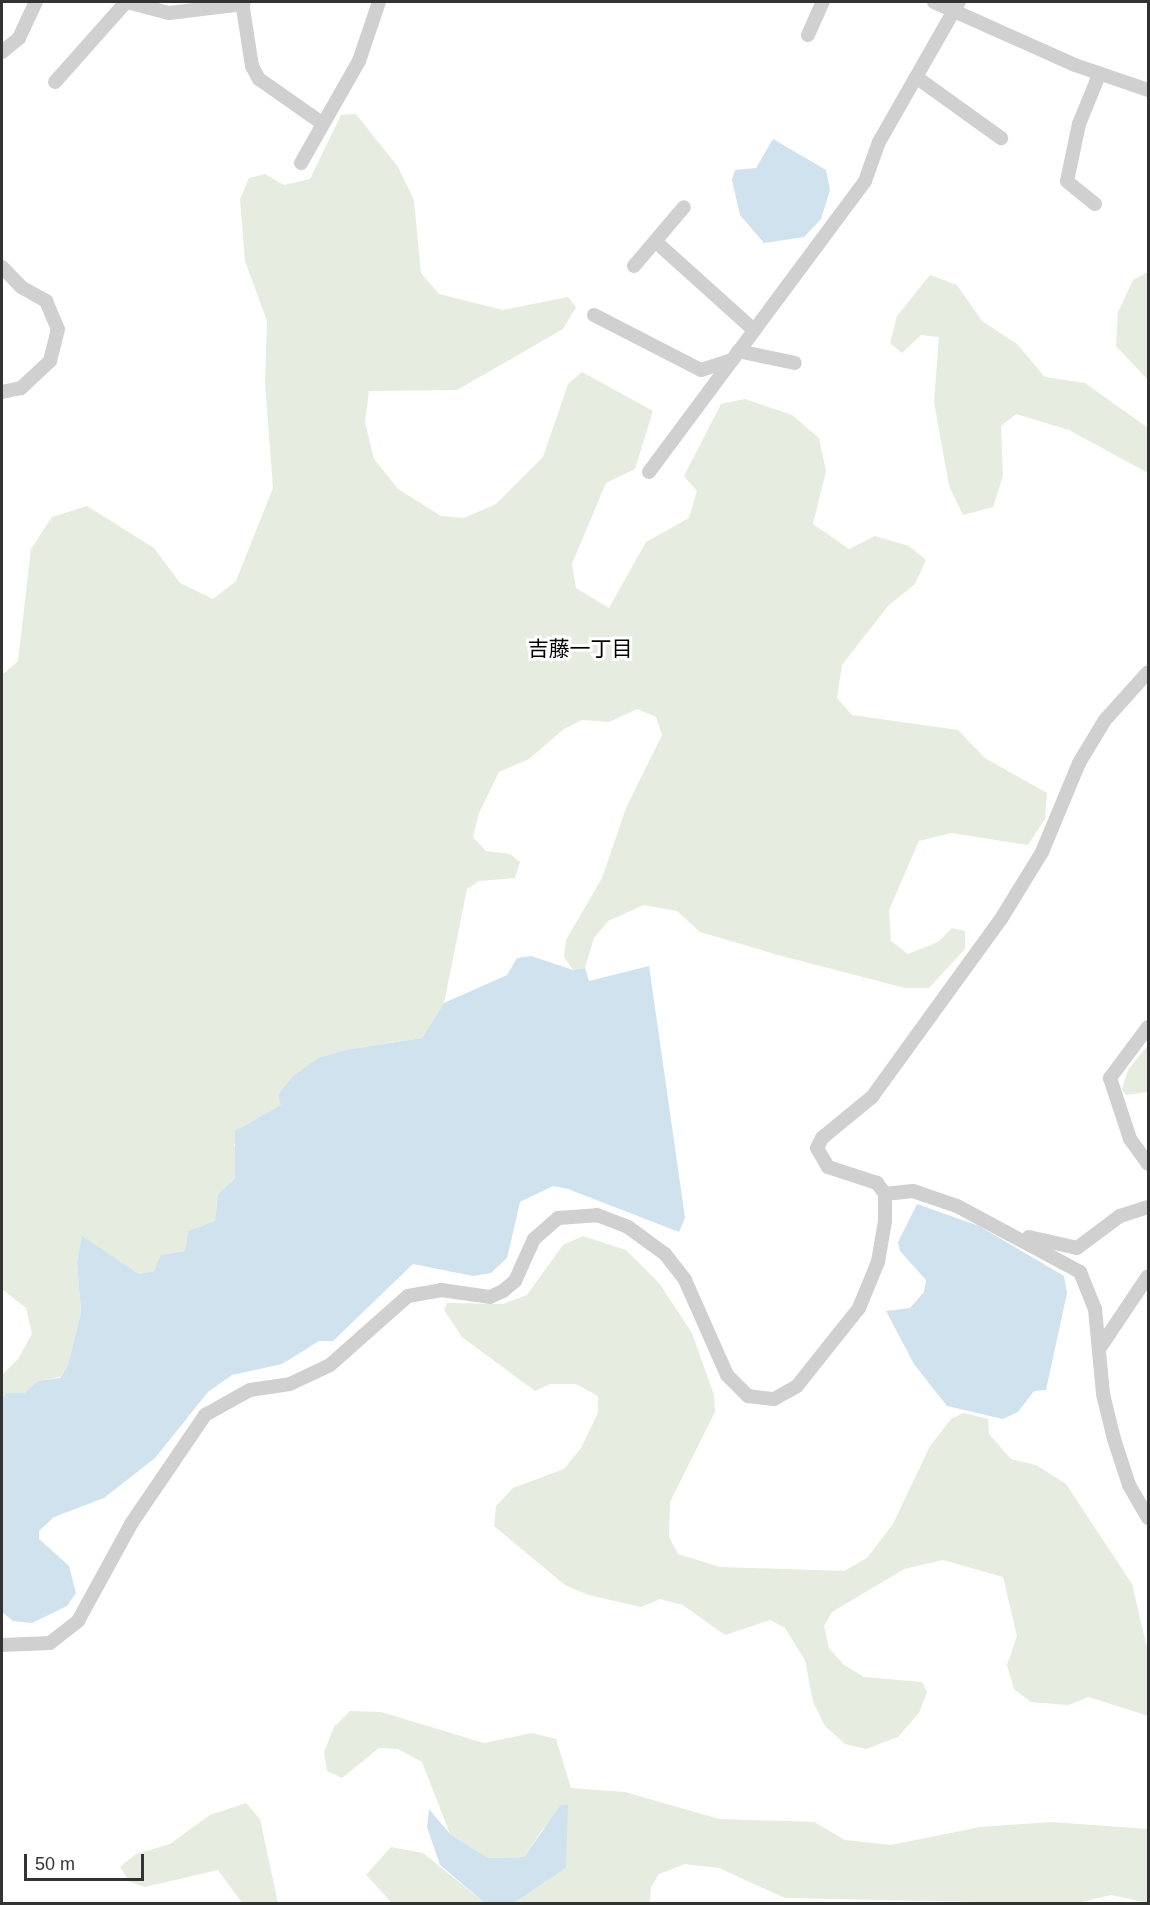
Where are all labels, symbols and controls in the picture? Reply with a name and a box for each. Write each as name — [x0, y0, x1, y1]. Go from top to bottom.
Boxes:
district label: 吉藤一丁目 — [528, 636, 632, 662]
scale bar — [27, 1842, 147, 1880]
text: 50 m — [35, 1854, 75, 1874]

